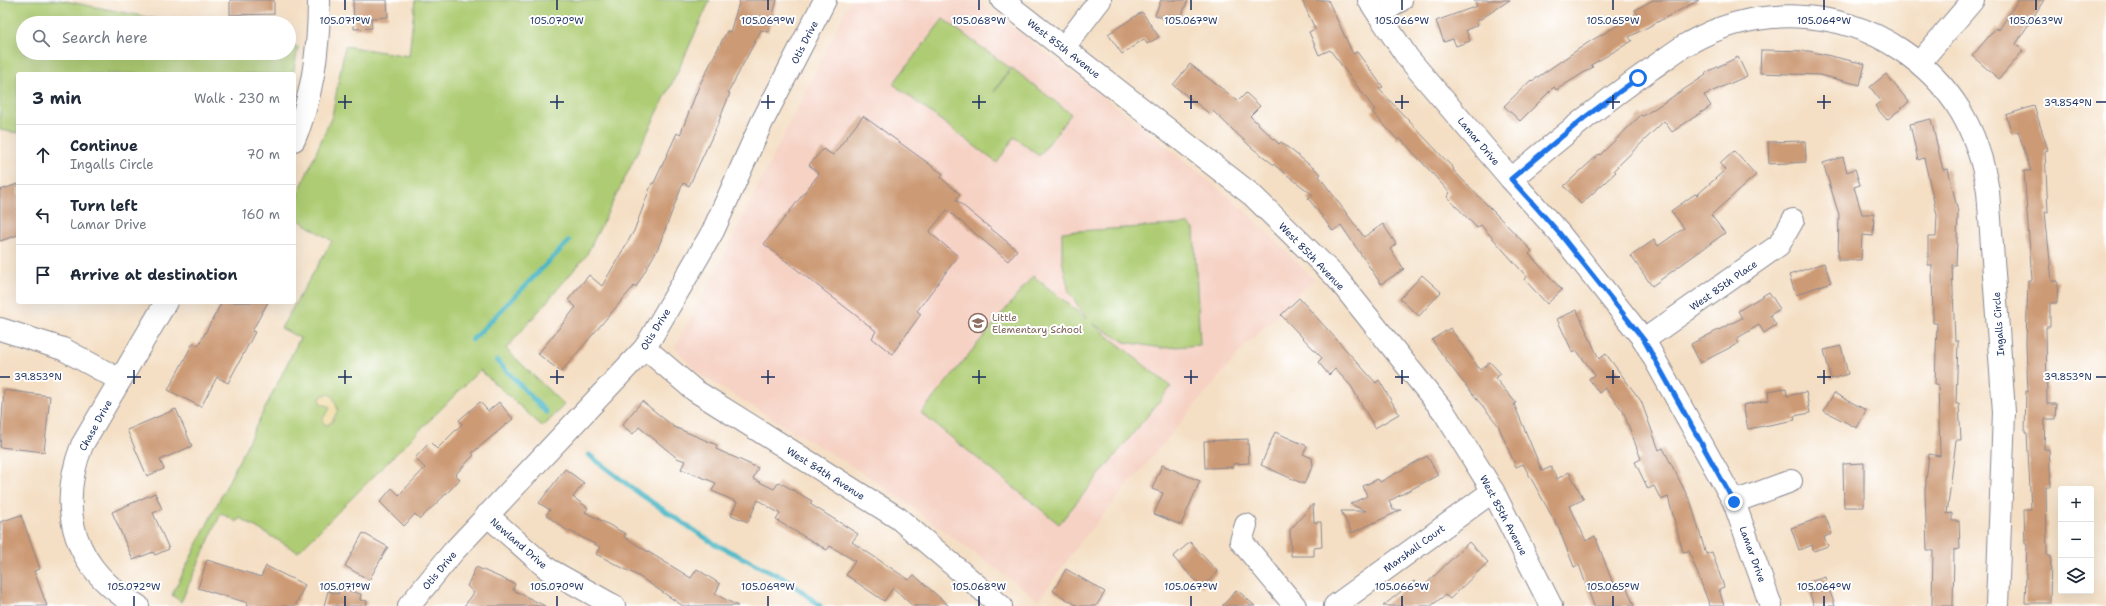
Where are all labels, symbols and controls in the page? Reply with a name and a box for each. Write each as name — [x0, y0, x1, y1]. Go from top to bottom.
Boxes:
text: 105.071°W — [320, 14, 371, 27]
text: 105.070°W — [530, 14, 584, 27]
text: 105.069°W — [741, 14, 795, 27]
text: 105.068°W — [952, 14, 1006, 27]
text: 105.067°W — [1164, 14, 1218, 27]
text: 105.066°W — [1375, 14, 1430, 27]
text: 105.065°W — [1586, 14, 1640, 27]
text: 105.064°W — [1797, 14, 1851, 27]
text: 105.063°W — [2009, 14, 2063, 27]
search box — [16, 16, 296, 60]
street label: West 85th Avenue — [1025, 16, 1103, 81]
street label: Otis Drive — [788, 18, 821, 66]
icon: search — [30, 27, 52, 49]
text: Search here — [62, 28, 148, 48]
route start — [1629, 69, 1647, 87]
text: 3 min — [32, 87, 82, 109]
text: Walk · 230 m — [194, 90, 280, 107]
text: 39.854°N — [2044, 96, 2092, 109]
street label: Lamar Drive — [1455, 115, 1503, 168]
text: Continue — [70, 136, 138, 156]
icon: ahead — [32, 144, 54, 166]
text: 70 m — [246, 146, 280, 163]
text: Ingalls Circle — [70, 156, 154, 173]
text: Turn left — [70, 196, 138, 216]
icon: left — [32, 204, 54, 226]
text: 160 m — [242, 206, 280, 223]
text: Lamar Drive — [70, 216, 147, 233]
street label: West 85th Avenue — [1276, 220, 1348, 293]
street label: West 85th Place — [1687, 257, 1760, 314]
icon: arrive — [32, 264, 54, 286]
text: Arrive at destination — [70, 265, 238, 285]
street label: Ingalls Circle — [1990, 291, 2007, 356]
street label: Otis Drive — [637, 306, 674, 353]
place label: Little Elementary School — [992, 311, 1082, 336]
school or university icon: Little Elementary School — [967, 312, 989, 334]
text: 39.853°N — [14, 370, 62, 383]
text: 39.853°N — [2044, 370, 2092, 383]
street label: Chase Drive — [76, 397, 115, 453]
street label: West 84th Avenue — [784, 444, 868, 503]
street label: West 85th Avenue — [1477, 473, 1530, 558]
map controls — [2058, 486, 2094, 594]
button: + — [2058, 486, 2094, 522]
route end — [1725, 493, 1743, 511]
street label: Newland Drive — [487, 515, 550, 572]
street label: Marshall Court — [1381, 522, 1448, 575]
button: − — [2058, 522, 2094, 558]
street label: Lamar Drive — [1736, 524, 1769, 584]
street label: Otis Drive — [419, 548, 460, 592]
button: layers — [2058, 558, 2094, 594]
text: 105.072°W — [107, 580, 161, 593]
text: 105.071°W — [320, 580, 371, 593]
text: 105.070°W — [530, 580, 584, 593]
text: 105.069°W — [741, 580, 795, 593]
text: 105.068°W — [952, 580, 1006, 593]
text: 105.067°W — [1164, 580, 1218, 593]
text: 105.066°W — [1375, 580, 1430, 593]
text: 105.065°W — [1586, 580, 1640, 593]
text: 105.064°W — [1797, 580, 1851, 593]

